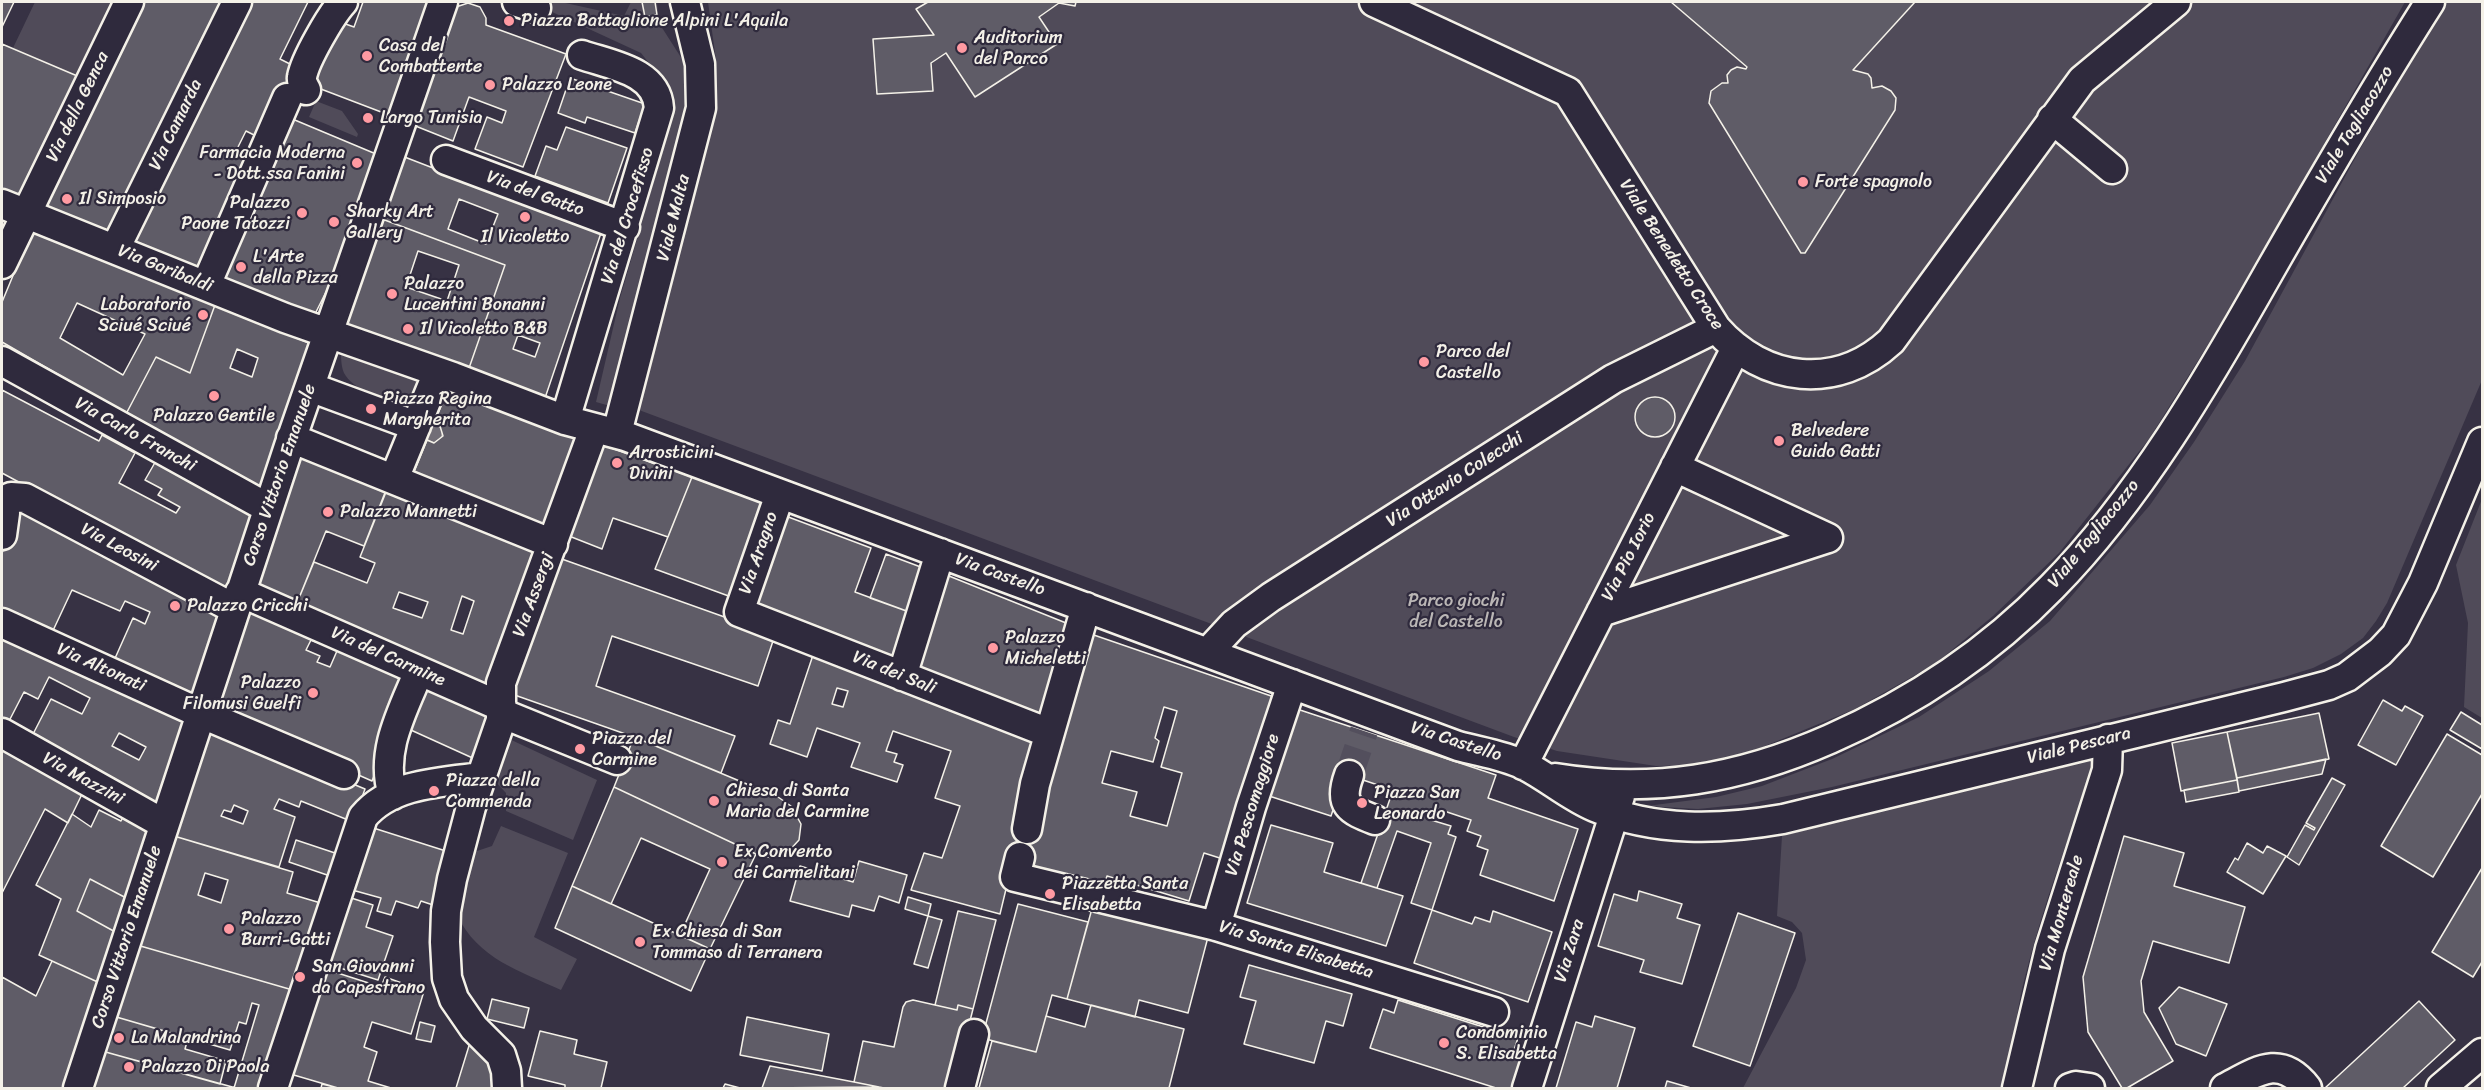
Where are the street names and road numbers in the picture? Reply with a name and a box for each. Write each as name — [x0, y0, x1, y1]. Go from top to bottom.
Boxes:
street label: Via della Genca — [42, 48, 114, 166]
street label: Viale Tagliacozzo — [2311, 62, 2399, 188]
street label: Via Camarda — [145, 76, 207, 174]
street label: Via del Crocefisso — [597, 145, 659, 287]
street label: Via del Gatto — [483, 166, 587, 222]
street label: Viale Malta — [653, 172, 695, 264]
street label: Viale Benedetto Croce — [1614, 175, 1728, 335]
street label: Via Garibaldi — [114, 240, 216, 298]
street label: Corso Vittorio Emanuele — [239, 381, 321, 569]
street label: Via Carlo Franchi — [71, 393, 199, 477]
street label: Via Ottavio Colecchi — [1382, 428, 1528, 532]
street label: Viale Tagliacozzo — [2044, 475, 2144, 593]
street label: Via Aragno — [735, 509, 783, 597]
street label: Via Pio Iorio — [1597, 509, 1661, 605]
street label: Via Leosini — [77, 519, 161, 577]
street label: Via Castello — [952, 549, 1048, 601]
street label: Via Assergi — [509, 550, 559, 640]
street label: Via del Carmine — [328, 622, 448, 692]
street label: Via Altonati — [53, 639, 149, 697]
street label: Via dei Sali — [849, 646, 939, 700]
street label: Via Castello — [1408, 717, 1504, 767]
street label: Viale Pescara — [2025, 723, 2133, 769]
street label: Via Pescomaggiore — [1221, 731, 1285, 879]
street label: Via Mazzini — [38, 748, 128, 810]
street label: Corso Vittorio Emanuele — [87, 843, 167, 1031]
street label: Via Montereale — [2035, 853, 2089, 973]
street label: Via Santa Elisabetta — [1216, 916, 1376, 984]
street label: Via Zara — [1550, 917, 1590, 985]

